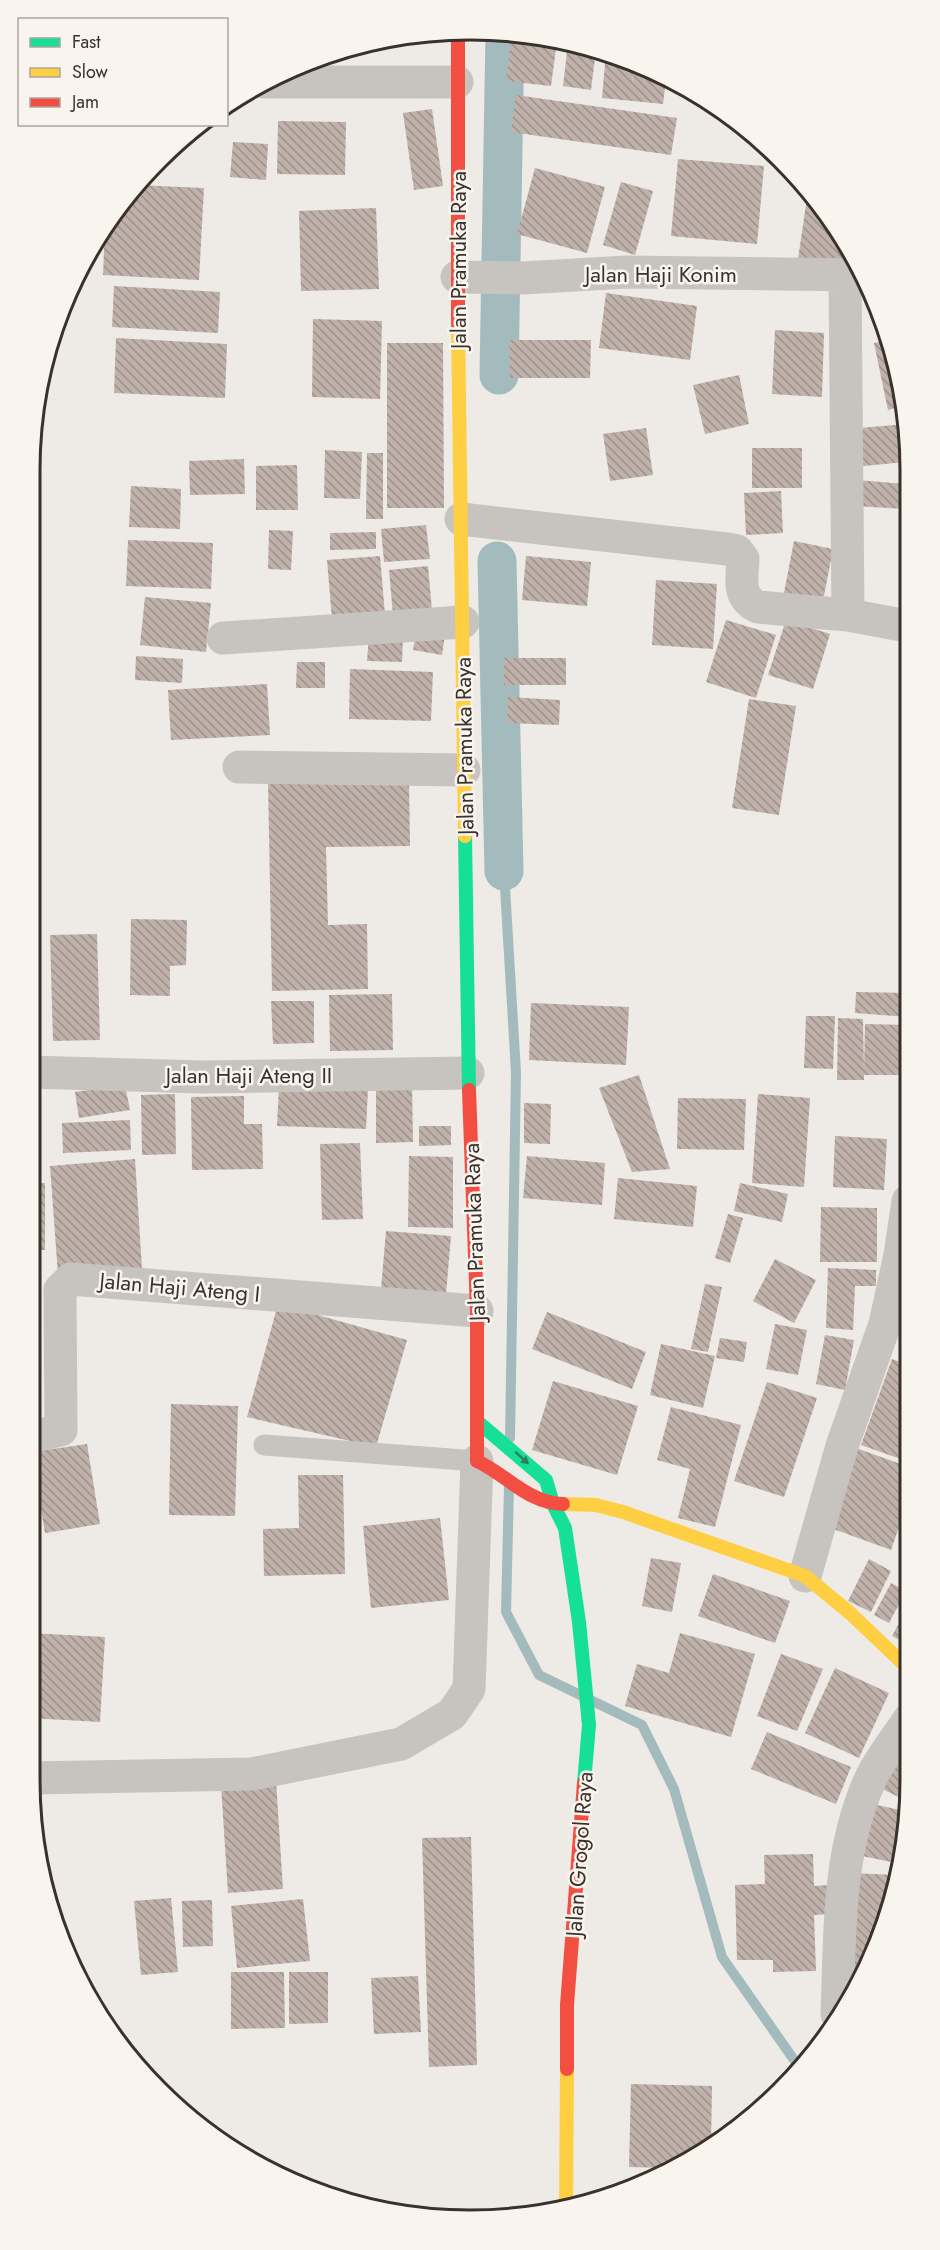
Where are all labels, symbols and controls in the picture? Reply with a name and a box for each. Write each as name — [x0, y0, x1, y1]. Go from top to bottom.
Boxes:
legend — [18, 18, 228, 126]
text: Fast — [72, 29, 101, 55]
text: Slow — [72, 59, 109, 85]
text: Jam — [70, 89, 99, 115]
street label: Jalan Pramuka Raya — [442, 171, 474, 352]
street label: Jalan Haji Konim — [582, 258, 737, 290]
street label: Jalan Pramuka Raya — [446, 657, 482, 838]
street label: Jalan Haji Ateng II — [163, 1059, 332, 1091]
street label: Jalan Pramuka Raya — [455, 1142, 493, 1325]
street label: Jalan Haji Ateng I — [95, 1264, 262, 1310]
one-way arrow — [514, 1451, 529, 1464]
street label: Jalan Grogol Raya — [557, 1770, 601, 1941]

